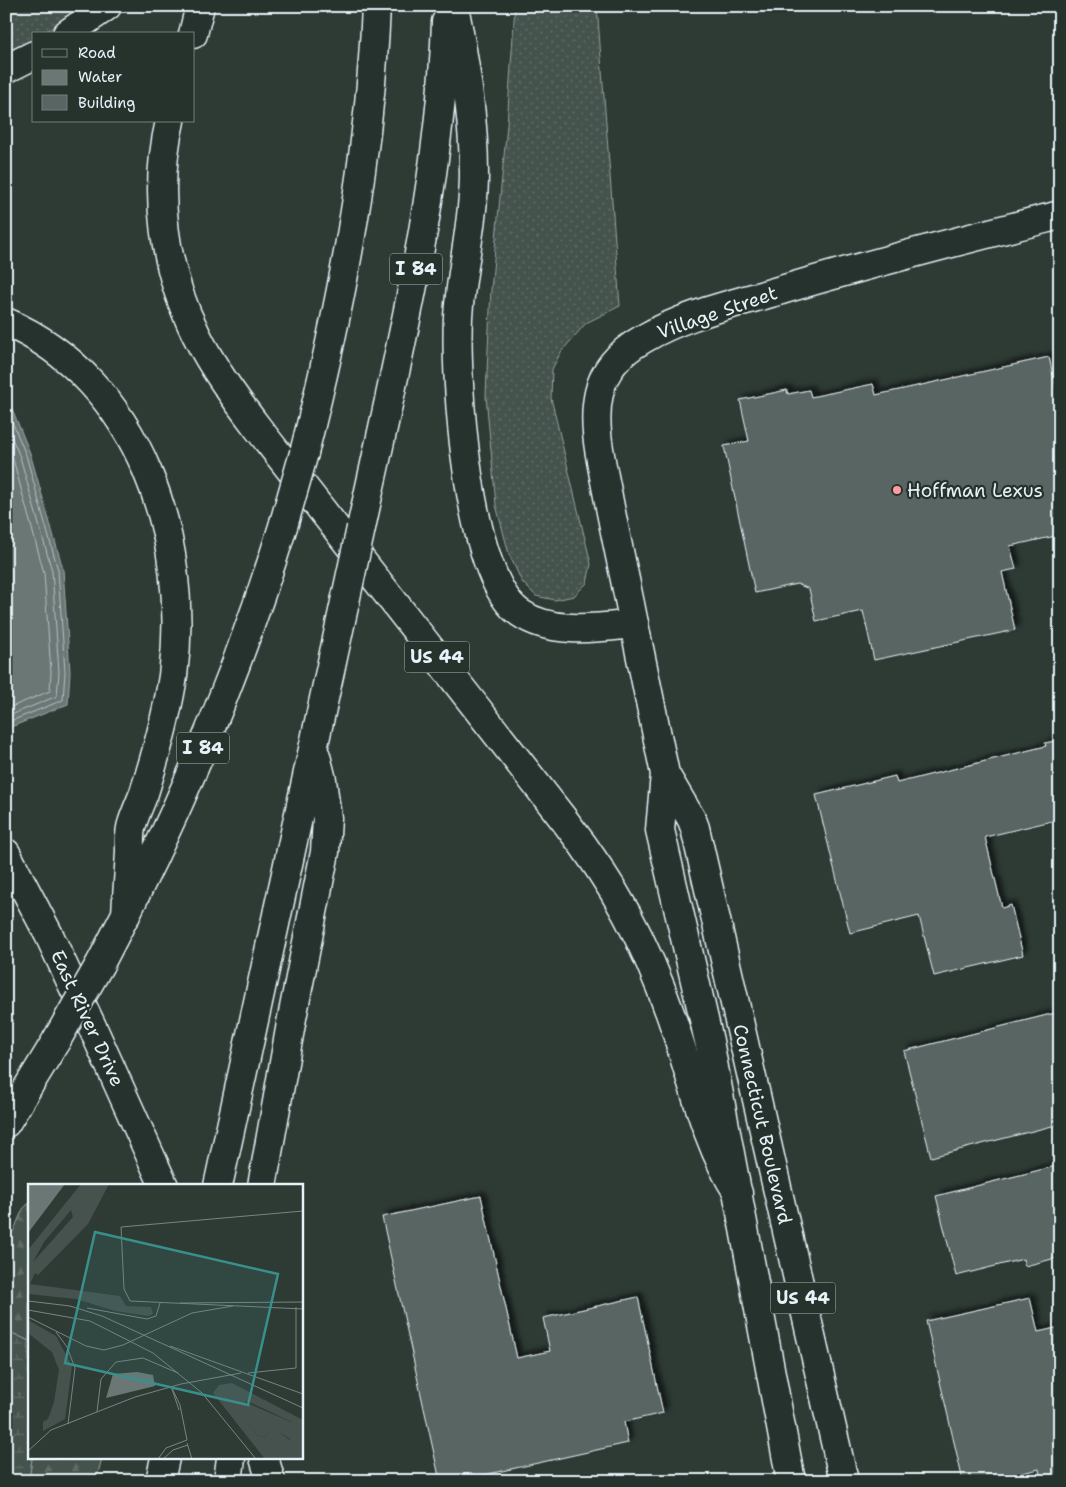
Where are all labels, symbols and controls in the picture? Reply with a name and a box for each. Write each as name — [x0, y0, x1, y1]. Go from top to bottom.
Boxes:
legend — [32, 32, 195, 122]
text: Road — [78, 43, 116, 63]
text: Water — [78, 67, 122, 87]
text: Building — [78, 93, 135, 113]
road number: I 84 — [390, 253, 442, 284]
street label: Village Street — [654, 280, 781, 345]
place label: Hoffman Lexus — [907, 478, 1043, 503]
marker: Hoffman Lexus — [891, 484, 903, 496]
road number: US 44 — [404, 642, 470, 672]
road number: I 84 — [177, 732, 229, 764]
street label: East River Drive — [45, 946, 130, 1090]
street label: Connecticut Boulevard — [727, 1022, 798, 1227]
inset map — [28, 1184, 302, 1460]
road number: US 44 — [770, 1282, 836, 1314]

